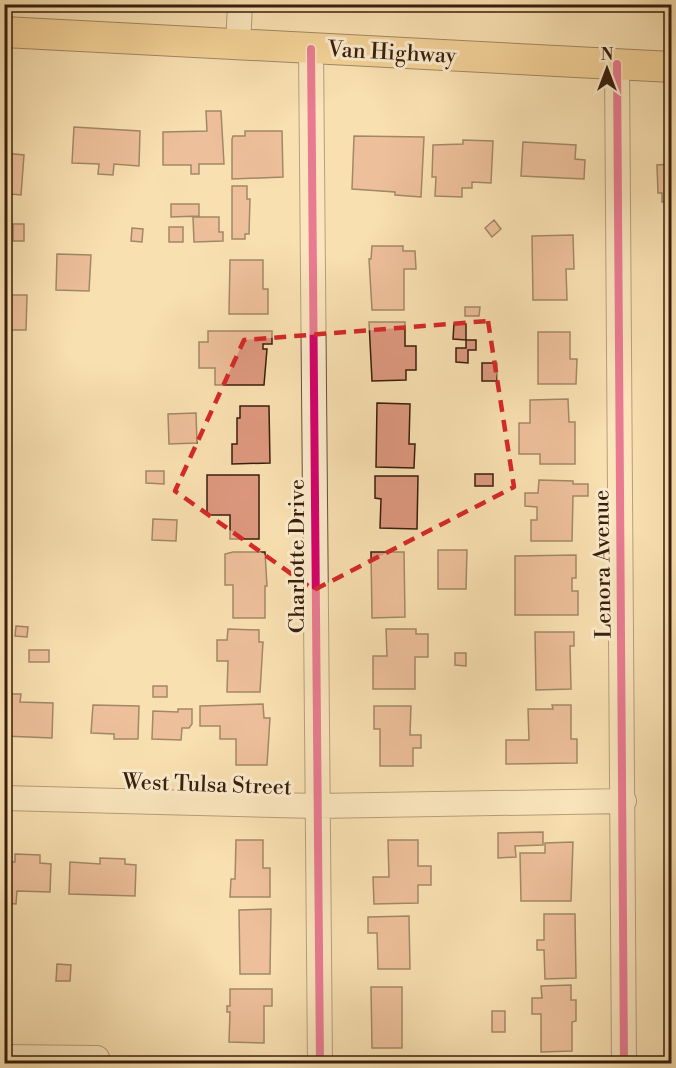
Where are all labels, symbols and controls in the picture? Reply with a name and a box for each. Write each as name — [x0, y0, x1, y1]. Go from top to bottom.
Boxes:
street label: Van Highway — [326, 36, 457, 70]
north arrow — [577, 39, 637, 99]
text: N — [601, 45, 614, 65]
street label: Charlotte Drive — [284, 479, 311, 633]
street label: Lenora Avenue — [588, 489, 618, 639]
street label: West Tulsa Street — [121, 769, 292, 801]

